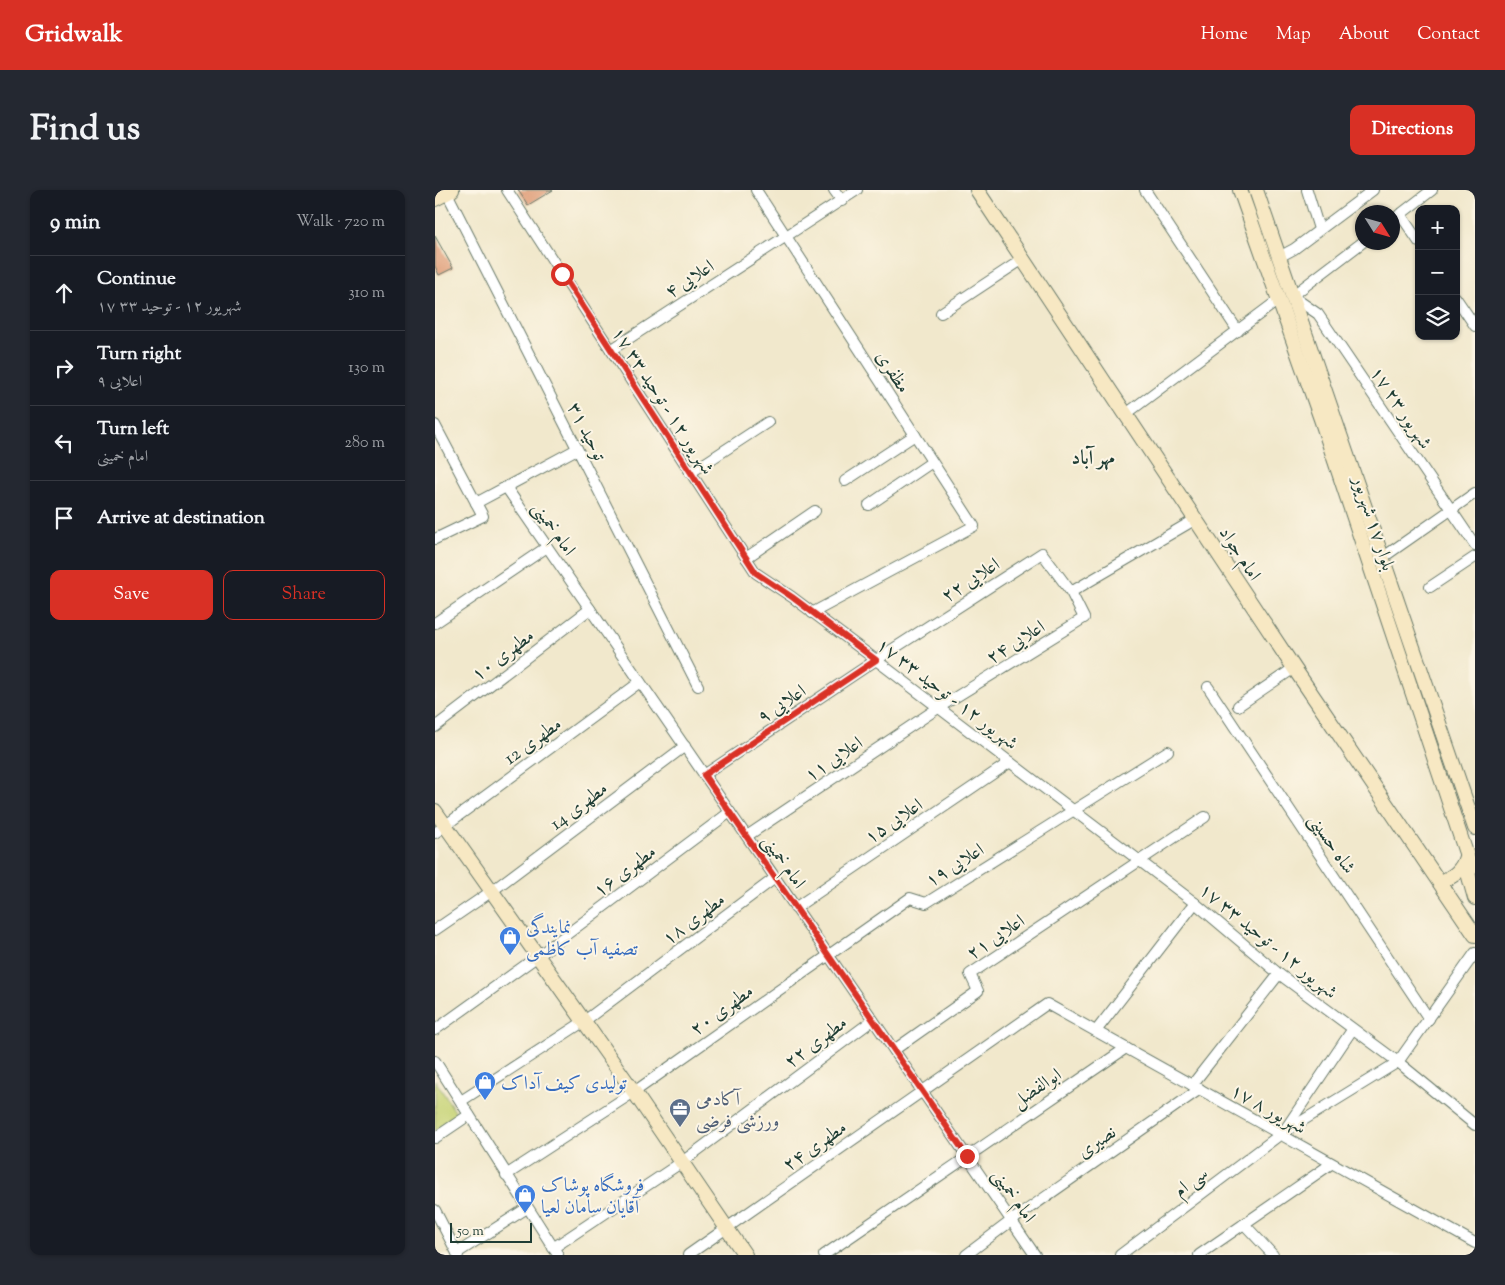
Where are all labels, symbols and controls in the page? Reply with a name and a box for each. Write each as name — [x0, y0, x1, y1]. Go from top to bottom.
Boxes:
text: Gridwalk — [25, 18, 123, 52]
text: Home — [1201, 22, 1248, 48]
text: Map — [1276, 22, 1311, 48]
text: About — [1339, 22, 1389, 48]
text: Contact — [1417, 22, 1480, 48]
text: Find us — [30, 105, 140, 156]
button: Directions — [1350, 105, 1475, 155]
north arrow — [1355, 205, 1400, 250]
map controls — [1415, 205, 1460, 340]
button: + — [1415, 205, 1460, 250]
text: 9 min — [50, 208, 100, 238]
text: Walk · 720 m — [296, 211, 385, 234]
button: − — [1415, 250, 1460, 295]
street label: اعلایی ۴ — [660, 254, 720, 306]
route start — [551, 263, 574, 286]
text: Continue — [97, 266, 176, 293]
icon: ahead — [50, 279, 78, 307]
text: 310 m — [348, 282, 385, 305]
button: layers — [1415, 295, 1460, 340]
text: ۱۷ شهریور ۱۲ - توحید ۳۳ — [97, 296, 241, 319]
street label: ۱۷ شهریور ۱۲ - توحید ۳۳ — [604, 322, 720, 481]
text: Turn right — [97, 341, 181, 368]
street label: مظفری — [868, 346, 916, 399]
icon: right — [50, 354, 78, 382]
text: 130 m — [348, 357, 385, 380]
street label: ۱۷ شهریور ۲۳ — [1362, 362, 1438, 455]
text: اعلایی ۹ — [97, 371, 142, 394]
street label: توحید ۳۱ — [560, 398, 612, 466]
text: Turn left — [97, 416, 169, 443]
icon: left — [50, 429, 78, 457]
text: 280 m — [344, 432, 385, 455]
district label: مهر آباد — [1071, 445, 1115, 474]
text: امام خمینی — [97, 446, 148, 469]
street label: بلوار ۱۷ شهریور — [1344, 471, 1401, 575]
street label: امام خمینی — [524, 497, 581, 563]
icon: arrive — [50, 504, 78, 532]
text: Arrive at destination — [97, 505, 265, 532]
street label: امام جواد — [1210, 522, 1267, 587]
street label: اعلایی ۲۲ — [937, 552, 1006, 610]
button: Save — [50, 570, 213, 620]
button: Share — [223, 570, 385, 620]
street label: اعلایی ۲۴ — [982, 614, 1051, 672]
street label: مطهری ۱۰ — [466, 623, 541, 689]
street label: ۱۷ شهریور ۱۲ - توحید ۳۳ — [870, 633, 1023, 757]
street label: اعلایی ۹ — [753, 679, 812, 731]
street label: مطهری 12 — [499, 712, 568, 772]
street label: اعلایی ۱۱ — [800, 731, 869, 789]
street label: مطهری 14 — [545, 776, 614, 838]
street label: اعلایی ۱۵ — [860, 793, 929, 851]
street label: شاه حسینی — [1301, 809, 1361, 880]
street label: امام خمینی — [754, 830, 811, 896]
street label: اعلایی ۱۹ — [921, 837, 990, 895]
street label: مطهری ۱۶ — [588, 839, 663, 905]
street label: ۱۷ شهریور ۱۲ - توحید ۳۳ — [1192, 878, 1343, 1006]
street label: مطهری ۱۸ — [657, 887, 732, 953]
street label: اعلایی ۲۱ — [962, 909, 1031, 967]
place label: نمایندگی تصفیه آب کاظمی — [526, 912, 638, 964]
shop icon: نمایندگی تصفیه آب کاظمی — [498, 925, 522, 956]
street label: مطهری ۲۰ — [685, 979, 760, 1043]
street label: مطهری ۲۲ — [779, 1010, 854, 1076]
street label: ابوالفضل — [1007, 1063, 1068, 1116]
shop icon: تولیدی کیف آداک — [473, 1070, 497, 1101]
place label: تولیدی کیف آداک — [501, 1071, 627, 1098]
street label: ۱۷ شهریور ۸ — [1225, 1078, 1311, 1142]
place label: آکادمی ورزشی فرضی — [696, 1087, 779, 1136]
office icon: آکادمی ورزشی فرضی — [668, 1097, 692, 1128]
street label: مطهری ۲۴ — [778, 1115, 853, 1179]
street label: نصیری — [1072, 1120, 1122, 1166]
route end — [956, 1145, 979, 1168]
street label: سی ام — [1169, 1161, 1215, 1206]
street label: امام خمینی — [984, 1164, 1041, 1230]
place label: فروشگاه پوشاک آقایان سامان لعیا — [541, 1172, 644, 1222]
shop icon: فروشگاه پوشاک آقایان سامان لعیا — [513, 1183, 537, 1214]
scale bar — [450, 1220, 533, 1243]
text: 50 m — [457, 1222, 484, 1242]

